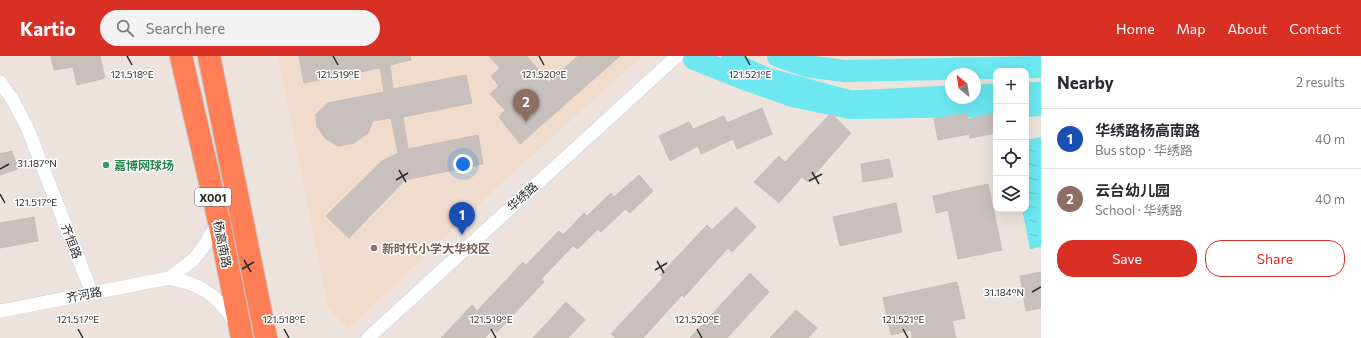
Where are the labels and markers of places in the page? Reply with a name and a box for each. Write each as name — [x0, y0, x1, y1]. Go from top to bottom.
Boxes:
pin: 2 — [513, 89, 539, 122]
place label: 嘉博网球场 — [114, 158, 174, 172]
marker: 嘉博网球场 — [101, 160, 111, 170]
pin: 1 — [449, 202, 475, 235]
place label: 新时代小学大华校区 — [382, 241, 490, 255]
marker: 新时代小学大华校区 — [369, 243, 379, 253]

